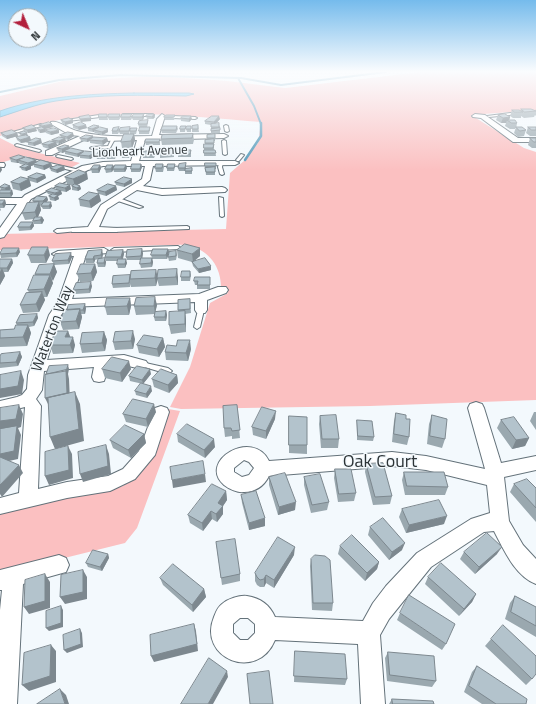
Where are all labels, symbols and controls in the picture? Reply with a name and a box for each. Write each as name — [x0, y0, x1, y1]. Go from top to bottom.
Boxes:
north arrow — [8, 8, 48, 48]
text: N — [27, 28, 44, 44]
street label: Lionheart Avenue — [92, 143, 188, 161]
street label: Waterton Way — [28, 283, 78, 375]
street label: Oak Court — [343, 452, 417, 474]

